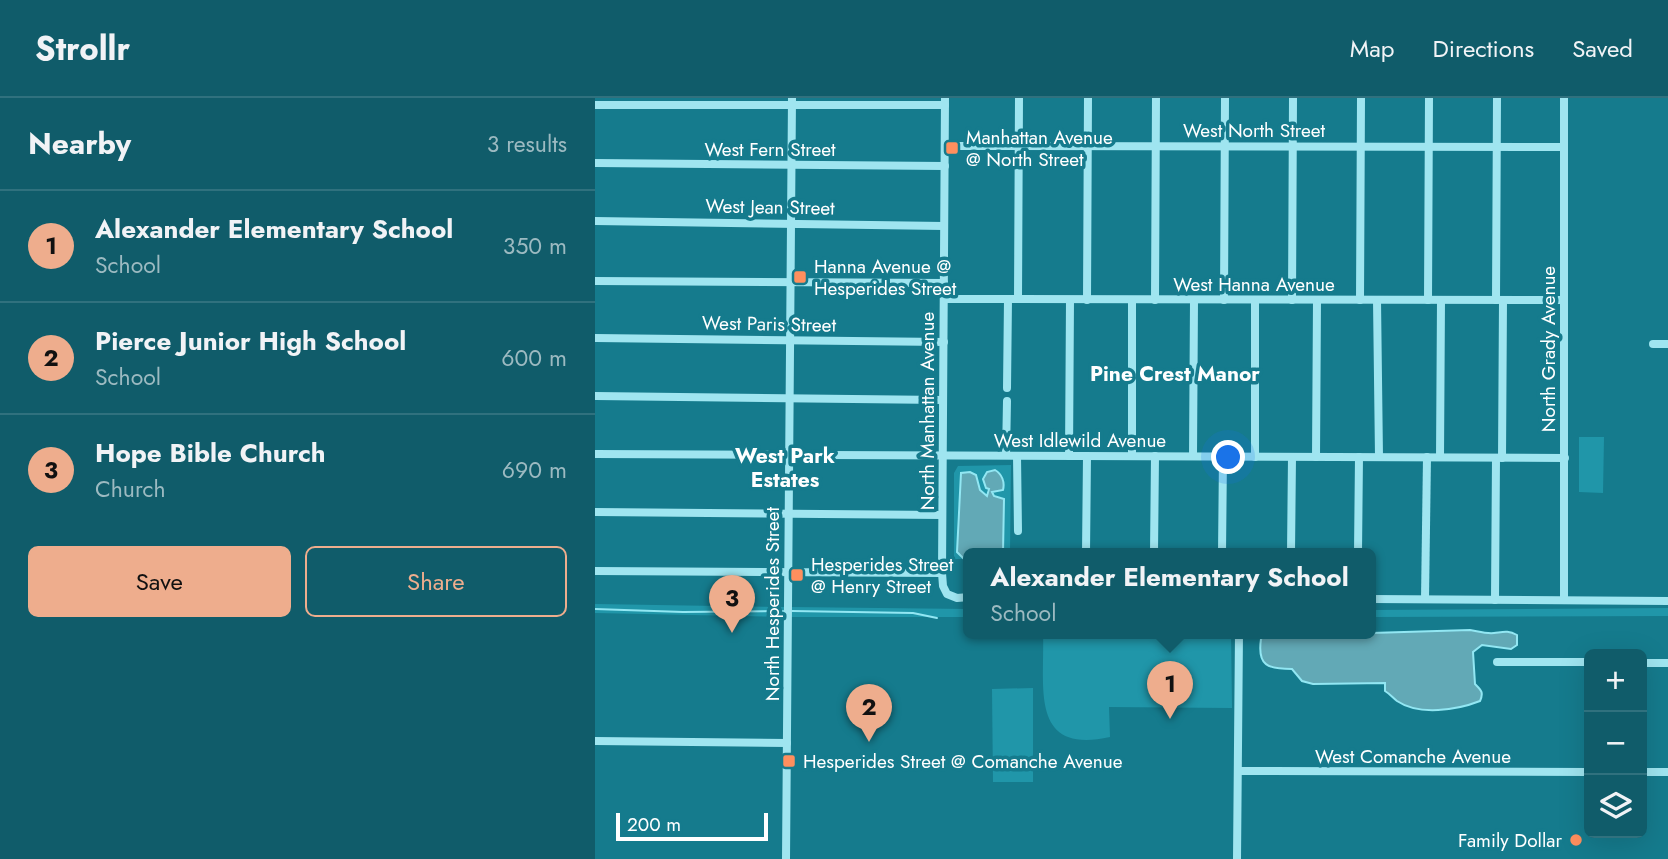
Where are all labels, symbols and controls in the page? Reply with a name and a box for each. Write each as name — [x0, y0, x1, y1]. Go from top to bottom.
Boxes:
text: Strollr — [35, 25, 130, 72]
text: Map — [1350, 31, 1395, 66]
text: Directions — [1433, 31, 1534, 66]
text: Saved — [1572, 31, 1633, 66]
street label: West North Street — [1183, 117, 1326, 144]
text: Nearby — [28, 122, 131, 165]
place label: Manhattan Avenue @ North Street — [966, 124, 1113, 173]
text: 3 results — [487, 127, 567, 161]
street label: West Fern Street — [704, 136, 836, 163]
marker: Manhattan Avenue @ North Street — [944, 140, 960, 156]
street label: West Jean Street — [705, 192, 835, 222]
text: Alexander Elementary School — [95, 210, 453, 248]
text: 1 — [45, 229, 57, 263]
text: 350 m — [503, 229, 567, 263]
text: School — [95, 248, 161, 282]
place label: Hanna Avenue @ Hesperides Street — [814, 253, 957, 302]
street label: North Grady Avenue — [1535, 266, 1562, 432]
marker: Hanna Avenue @ Hesperides Street — [792, 269, 808, 285]
street label: West Hanna Avenue — [1173, 271, 1335, 298]
street label: West Paris Street — [702, 309, 837, 339]
street label: North Manhattan Avenue — [914, 311, 941, 510]
text: Pierce Junior High School — [95, 322, 406, 360]
text: 2 — [43, 341, 59, 375]
text: 600 m — [501, 341, 567, 375]
district label: Pine Crest Manor — [1090, 359, 1260, 389]
text: School — [95, 360, 161, 394]
street label: West Idlewild Avenue — [994, 427, 1166, 454]
text: Hope Bible Church — [95, 434, 326, 472]
your location — [1211, 440, 1245, 474]
district label: West Park Estates — [735, 441, 835, 495]
text: 3 — [44, 453, 58, 487]
text: 690 m — [502, 453, 567, 487]
text: Church — [95, 472, 166, 506]
street label: North Hesperides Street — [759, 506, 786, 701]
button: Save — [28, 546, 291, 617]
button: Share — [305, 546, 567, 617]
popup — [963, 548, 1376, 639]
place label: Hesperides Street @ Henry Street — [811, 551, 954, 600]
text: Alexander Elementary School — [990, 558, 1349, 596]
marker: Hesperides Street @ Henry Street — [789, 567, 805, 583]
pin: 3 — [709, 575, 755, 633]
text: School — [990, 596, 1056, 630]
map controls — [1584, 649, 1647, 838]
button: + — [1584, 649, 1647, 712]
pin: 1 — [1147, 661, 1193, 719]
pin: 2 — [846, 684, 892, 742]
button: − — [1584, 712, 1647, 775]
street label: West Comanche Avenue — [1315, 743, 1511, 770]
place label: Hesperides Street @ Comanche Avenue — [803, 748, 1123, 775]
marker: Hesperides Street @ Comanche Avenue — [781, 753, 797, 769]
button: layers — [1584, 775, 1647, 838]
scale bar — [616, 810, 768, 842]
text: 200 m — [627, 811, 681, 838]
place label: Family Dollar — [1458, 827, 1562, 854]
marker: Family Dollar — [1568, 832, 1584, 848]

